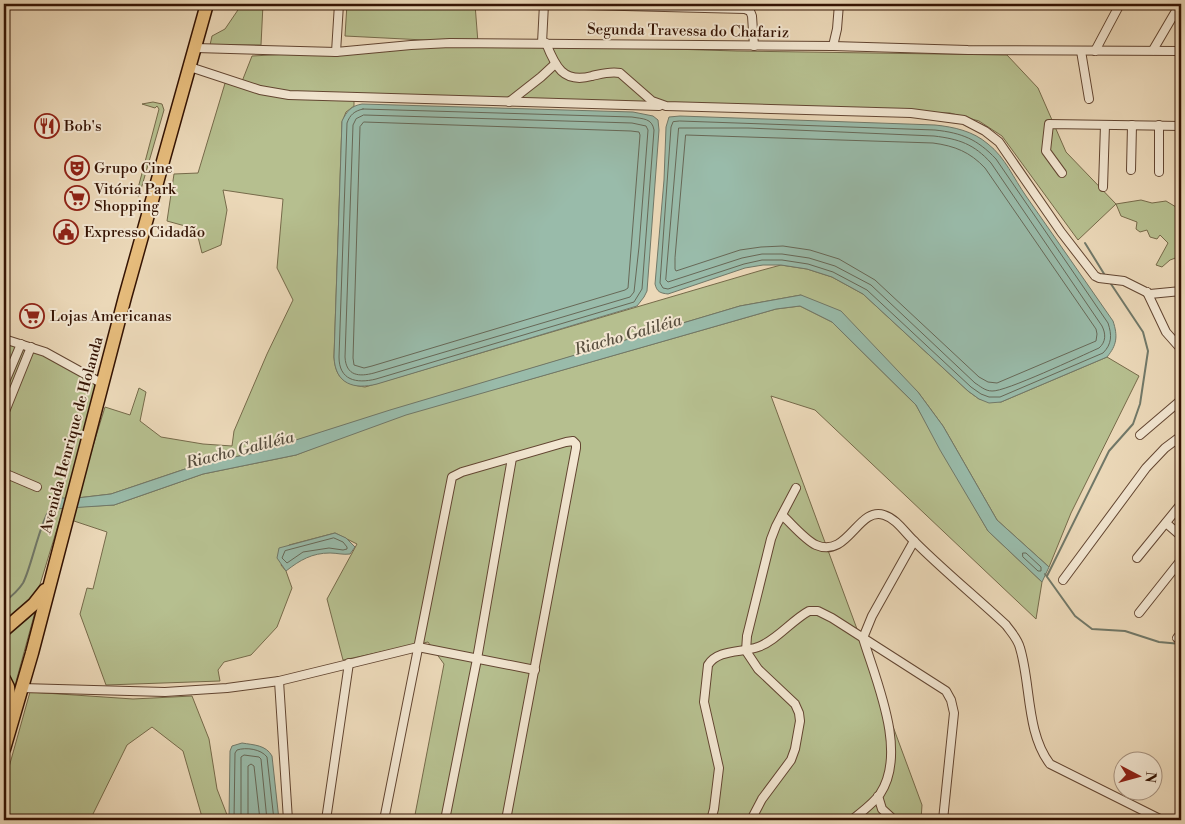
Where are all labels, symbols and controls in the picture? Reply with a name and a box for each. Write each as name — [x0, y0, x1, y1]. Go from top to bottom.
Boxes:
street label: Segunda Travessa do Chafariz — [587, 20, 789, 42]
restaurant icon: Bob's — [34, 113, 60, 139]
place label: Bob's — [63, 117, 101, 136]
theatre icon: Grupo Cine — [64, 155, 90, 181]
place label: Grupo Cine — [94, 159, 172, 178]
place label: Vitória Park Shopping — [93, 180, 177, 216]
supermarket icon: Vitória Park Shopping — [64, 185, 90, 211]
public building icon: Expresso Cidadão — [53, 219, 79, 245]
place label: Expresso Cidadão — [84, 223, 205, 242]
supermarket icon: Lojas Americanas — [19, 303, 45, 329]
place label: Lojas Americanas — [50, 307, 172, 326]
water label: Riacho Galiléia — [571, 310, 684, 360]
street label: Avenida Henrique de Holanda — [36, 334, 108, 536]
water label: Riacho Galiléia — [183, 427, 296, 473]
north arrow — [1112, 752, 1162, 802]
text: N — [1140, 771, 1159, 784]

